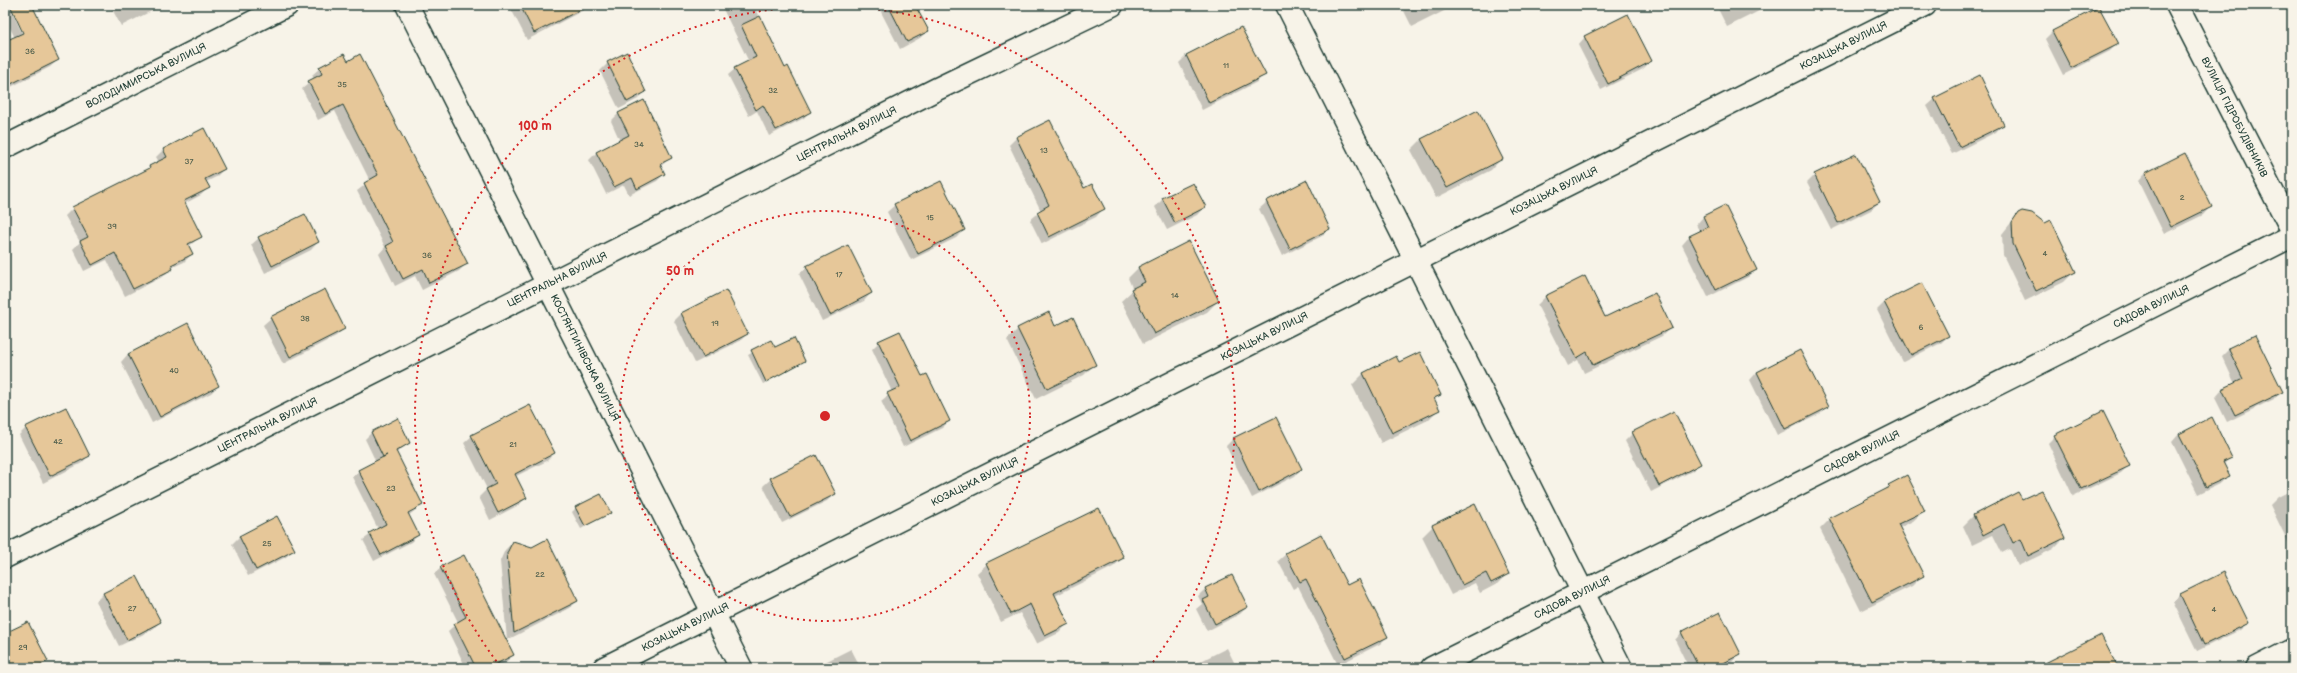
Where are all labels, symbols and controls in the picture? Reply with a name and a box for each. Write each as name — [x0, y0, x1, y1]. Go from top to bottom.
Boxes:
street label: КОЗАЦЬКА ВУЛИЦЯ — [1798, 19, 1889, 73]
street label: ВОЛОДИМИРСЬКА ВУЛИЦЯ — [84, 41, 208, 111]
house number: 36 — [25, 47, 35, 56]
street label: ВУЛИЦЯ ГІДРОБУДІВНИКІВ — [2199, 55, 2270, 180]
house number: 11 — [1223, 61, 1229, 70]
house number: 35 — [337, 80, 347, 89]
house number: 32 — [768, 86, 778, 95]
street label: ЦЕНТРАЛЬНА ВУЛИЦЯ — [795, 104, 899, 164]
text: 100 m — [518, 119, 552, 134]
house number: 34 — [634, 140, 644, 149]
house number: 13 — [1040, 146, 1048, 155]
house number: 37 — [185, 157, 193, 166]
street label: КОЗАЦЬКА ВУЛИЦЯ — [1508, 164, 1600, 218]
house number: 2 — [2180, 193, 2185, 202]
house number: 15 — [926, 213, 934, 222]
house number: 39 — [107, 222, 117, 231]
house number: 4 — [2043, 249, 2048, 258]
street label: ЦЕНТРАЛЬНА ВУЛИЦЯ — [505, 250, 609, 310]
house number: 36 — [422, 251, 432, 260]
text: 50 m — [666, 264, 694, 279]
house number: 17 — [835, 270, 843, 279]
street label: САДОВА ВУЛИЦЯ — [2111, 283, 2191, 331]
house number: 14 — [1171, 291, 1179, 300]
street label: КОСТЯНТИНІВСЬКА ВУЛИЦЯ — [548, 292, 622, 423]
street label: КОЗАЦЬКА ВУЛИЦЯ — [1219, 310, 1310, 363]
house number: 38 — [300, 314, 310, 323]
house number: 19 — [711, 319, 719, 328]
house number: 6 — [1919, 323, 1924, 332]
house number: 40 — [169, 366, 179, 375]
street label: ЦЕНТРАЛЬНА ВУЛИЦЯ — [216, 395, 320, 455]
centre of rings — [818, 409, 832, 423]
street label: САДОВА ВУЛИЦЯ — [1822, 428, 1902, 476]
house number: 42 — [53, 437, 63, 446]
house number: 21 — [509, 440, 517, 449]
street label: КОЗАЦЬКА ВУЛИЦЯ — [929, 455, 1021, 509]
house number: 23 — [386, 484, 396, 493]
house number: 25 — [262, 539, 272, 548]
house number: 22 — [535, 570, 545, 579]
street label: САДОВА ВУЛИЦЯ — [1532, 573, 1612, 622]
street label: КОЗАЦЬКА ВУЛИЦЯ — [640, 600, 731, 654]
house number: 27 — [128, 604, 136, 613]
house number: 4 — [2212, 605, 2217, 614]
house number: 29 — [18, 643, 28, 652]

